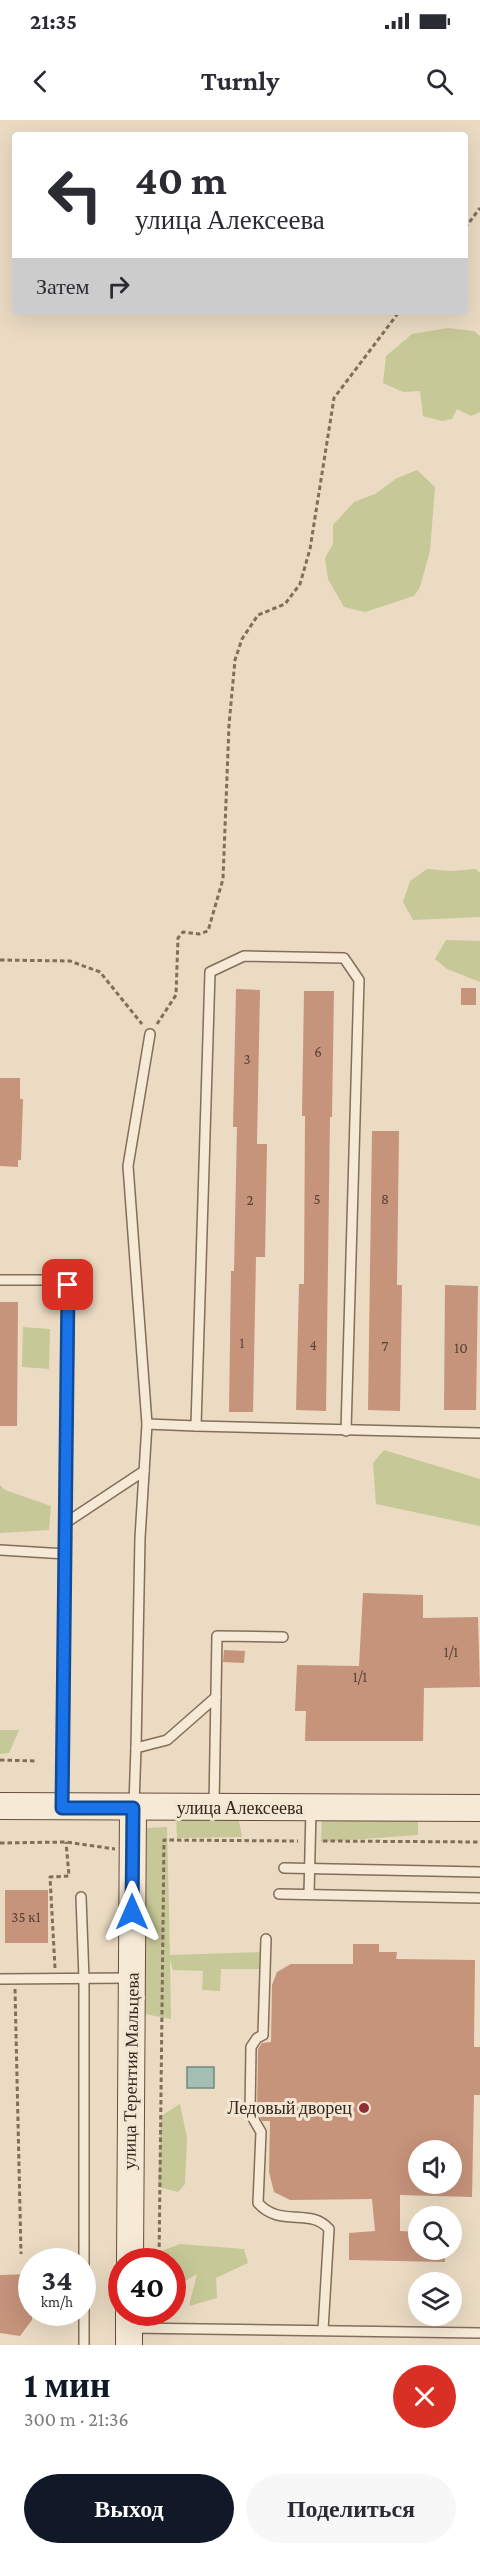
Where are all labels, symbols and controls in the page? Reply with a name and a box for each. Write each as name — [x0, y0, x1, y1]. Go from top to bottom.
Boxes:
text: 21:35 — [30, 9, 77, 34]
icon: back — [24, 65, 57, 98]
icon: search — [423, 65, 456, 98]
text: Turnly — [201, 66, 279, 96]
icon: left — [36, 156, 114, 234]
text: 40 m — [135, 156, 227, 203]
text: улица Алексеева — [135, 205, 325, 235]
icon: right — [102, 270, 135, 303]
text: Затем — [36, 274, 90, 299]
house number: 6 — [314, 1044, 322, 1060]
house number: 3 — [243, 1051, 251, 1067]
house number: 5 — [313, 1191, 321, 1207]
house number: 8 — [381, 1191, 389, 1207]
house number: 2 — [246, 1192, 254, 1208]
pin — [42, 1259, 93, 1310]
icon: arrive — [51, 1268, 84, 1301]
house number: 1 — [240, 1335, 245, 1351]
house number: 4 — [309, 1337, 317, 1353]
house number: 7 — [382, 1338, 389, 1354]
house number: 10 — [454, 1340, 468, 1356]
house number: 1/1 — [444, 1644, 458, 1660]
house number: 1/1 — [353, 1669, 367, 1685]
street label: улица Алексеева — [177, 1798, 303, 1818]
position arrow — [100, 1880, 164, 1944]
house number: 35 к1 — [11, 1909, 41, 1925]
street label: улица Терентия Мальцева — [119, 1972, 143, 2170]
place label: Ледовый дворец — [227, 2098, 352, 2118]
marker: Ледовый дворец — [357, 2101, 371, 2115]
map controls — [408, 2140, 462, 2326]
button: sound — [408, 2140, 462, 2194]
button: search — [408, 2206, 462, 2260]
speed limit sign: 40 — [108, 2248, 186, 2326]
text: 34 — [42, 2263, 72, 2296]
button: layers — [408, 2272, 462, 2326]
text: km/h — [41, 2294, 73, 2310]
text: 1 мин — [24, 2365, 110, 2405]
button: close — [393, 2365, 456, 2428]
text: 300 m · 21:36 — [24, 2408, 129, 2430]
button: Выход — [24, 2474, 234, 2543]
button: Поделиться — [246, 2474, 456, 2543]

